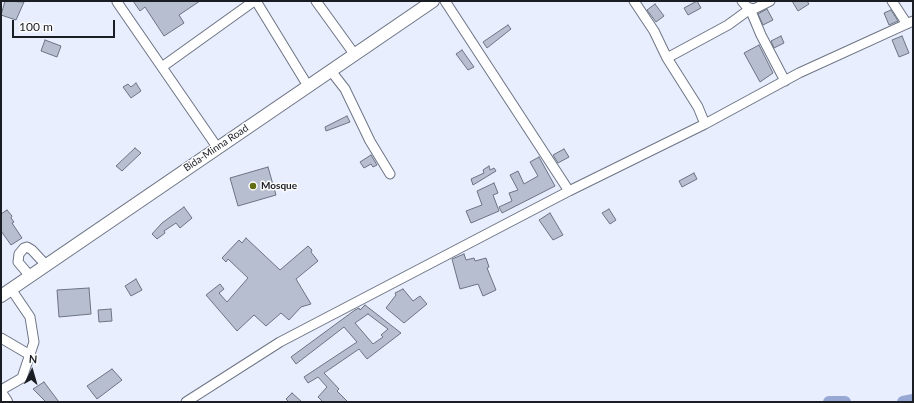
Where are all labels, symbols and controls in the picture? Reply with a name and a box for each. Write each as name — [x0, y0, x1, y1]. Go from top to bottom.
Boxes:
scale bar — [14, 12, 117, 38]
text: 100 m — [19, 19, 53, 34]
street label: Bida-Minna Road — [181, 122, 251, 174]
place label: Mosque — [261, 180, 297, 192]
marker: Mosque — [248, 181, 258, 191]
north arrow — [12, 351, 52, 391]
text: N — [28, 352, 38, 365]

